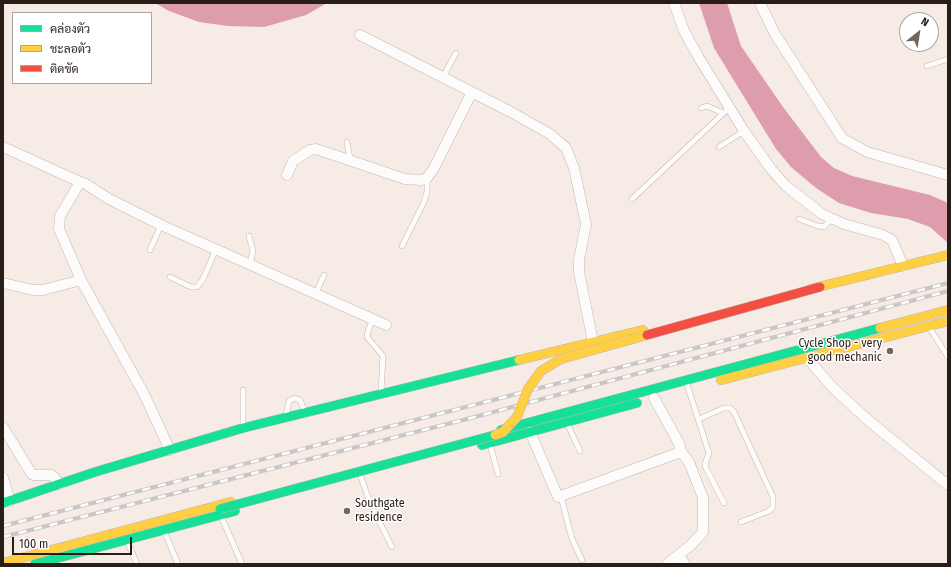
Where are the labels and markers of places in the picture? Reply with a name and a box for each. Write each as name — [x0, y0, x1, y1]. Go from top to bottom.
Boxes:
place label: Cycle Shop - very good mechanic — [798, 337, 882, 365]
marker: Cycle Shop - very good mechanic — [885, 346, 895, 356]
place label: Southgate residence — [355, 497, 405, 525]
marker: Southgate residence — [342, 506, 352, 516]

